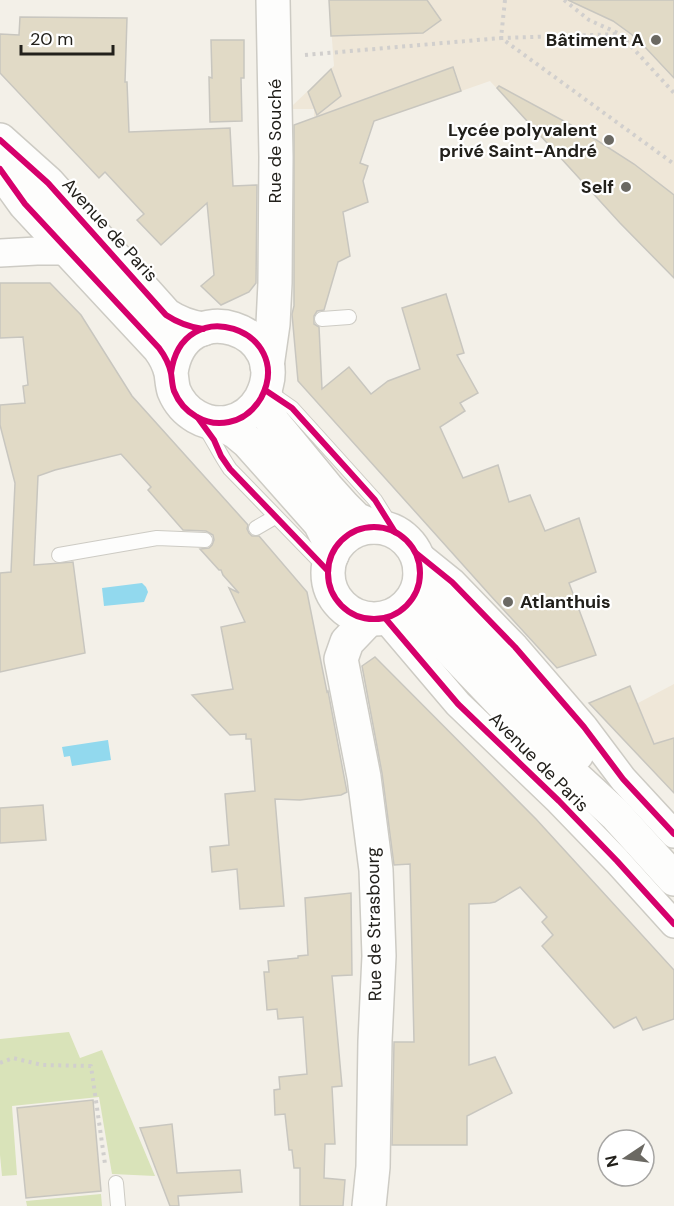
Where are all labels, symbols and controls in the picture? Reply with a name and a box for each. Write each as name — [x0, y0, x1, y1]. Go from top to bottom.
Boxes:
scale bar — [21, 18, 112, 56]
text: 20 m — [30, 27, 73, 51]
place label: Bâtiment A — [546, 28, 644, 52]
marker: Bâtiment A — [649, 33, 663, 47]
street label: Rue de Souché — [263, 79, 287, 203]
place label: Lycée polyvalent privé Saint-André — [439, 118, 597, 163]
marker: Lycée polyvalent privé Saint-André — [602, 133, 616, 147]
street label: Avenue de Paris — [57, 173, 163, 287]
place label: Self — [581, 175, 614, 199]
marker: Self — [619, 180, 633, 194]
place label: Atlanthuis — [520, 590, 611, 614]
marker: Atlanthuis — [501, 595, 515, 609]
street label: Avenue de Paris — [484, 707, 594, 817]
street label: Rue de Strasbourg — [361, 847, 387, 1001]
north arrow — [596, 1128, 656, 1188]
text: N — [600, 1153, 623, 1169]

